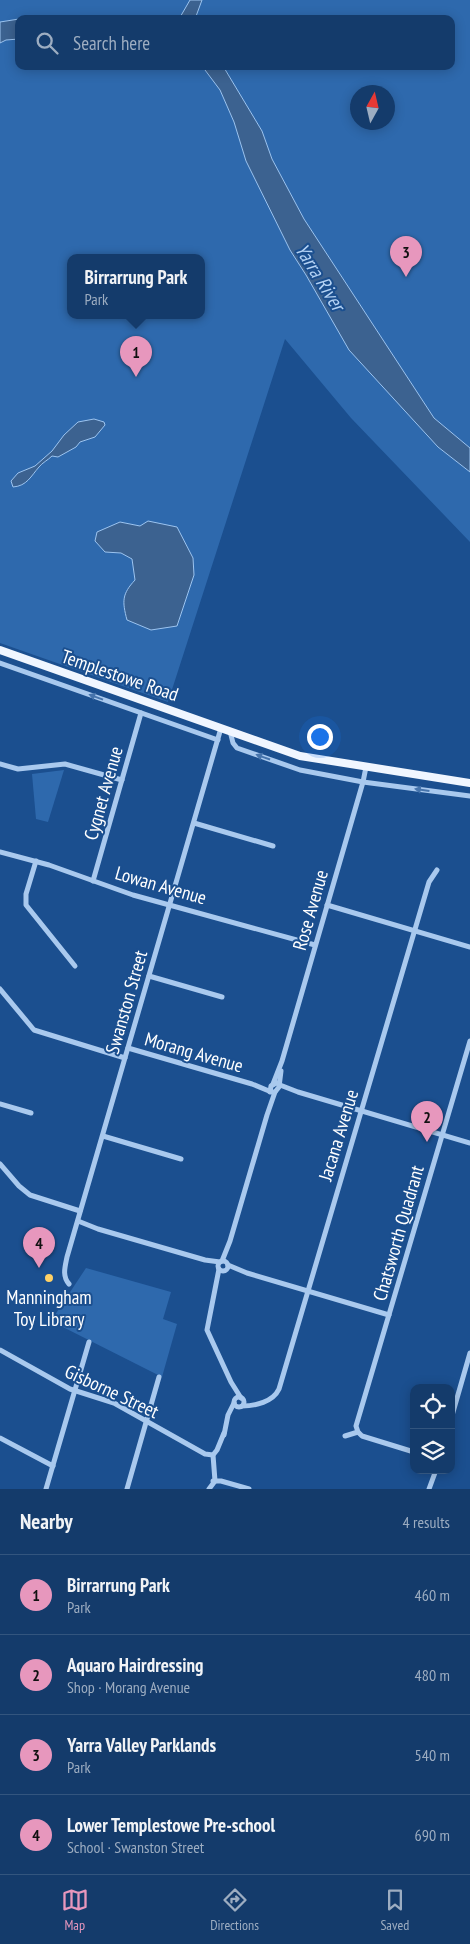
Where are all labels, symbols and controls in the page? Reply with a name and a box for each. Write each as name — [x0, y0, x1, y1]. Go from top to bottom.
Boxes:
search box — [15, 15, 455, 70]
icon: search — [33, 29, 61, 57]
text: Search here — [73, 31, 150, 55]
north arrow — [350, 85, 395, 130]
pin: 3 — [390, 236, 422, 277]
water label: Yarra River — [289, 238, 352, 318]
popup — [67, 254, 205, 319]
text: Birrarrung Park — [85, 265, 187, 289]
text: Park — [85, 289, 108, 309]
pin: 1 — [120, 336, 152, 377]
street label: Templestowe Road — [58, 644, 182, 706]
one-way arrow — [88, 693, 103, 700]
your location — [307, 724, 333, 750]
street label: Cygnet Avenue — [78, 743, 128, 843]
one-way arrow — [255, 753, 270, 761]
one-way arrow — [413, 785, 429, 793]
street label: Lowan Avenue — [113, 861, 210, 910]
street label: Rose Avenue — [287, 867, 333, 953]
street label: Swanston Street — [100, 947, 152, 1057]
street label: Morang Avenue — [142, 1027, 246, 1078]
street label: Jacana Avenue — [312, 1086, 363, 1184]
pin: 2 — [411, 1101, 443, 1142]
street label: Chatsworth Quadrant — [367, 1162, 429, 1303]
pin: 4 — [23, 1227, 55, 1268]
marker: Manningham Toy Library — [43, 1272, 55, 1284]
place label: Manningham Toy Library — [6, 1285, 92, 1331]
street label: Gisborne Street — [61, 1359, 164, 1424]
map controls — [410, 1384, 455, 1474]
button: locate — [410, 1384, 455, 1429]
button: layers — [410, 1429, 455, 1474]
text: Nearby — [20, 1508, 73, 1535]
text: 4 results — [403, 1512, 450, 1532]
text: Birrarrung Park — [67, 1573, 170, 1597]
text: 1 — [32, 1585, 40, 1605]
text: 460 m — [415, 1585, 450, 1605]
text: Park — [67, 1597, 91, 1617]
text: Aquaro Hairdressing — [67, 1653, 203, 1677]
text: 2 — [32, 1665, 40, 1685]
text: 480 m — [415, 1665, 450, 1685]
text: Shop · Morang Avenue — [67, 1677, 190, 1697]
text: Yarra Valley Parklands — [67, 1733, 216, 1757]
text: 3 — [32, 1745, 40, 1765]
text: 540 m — [415, 1745, 450, 1765]
text: Park — [67, 1757, 91, 1777]
text: Lower Templestowe Pre-school — [67, 1813, 275, 1837]
text: 4 — [32, 1825, 40, 1845]
text: 690 m — [415, 1825, 450, 1845]
text: School · Swanston Street — [67, 1837, 204, 1857]
tab: Map — [61, 1886, 89, 1934]
tab: Directions — [210, 1886, 259, 1934]
tab: Saved — [380, 1886, 409, 1934]

